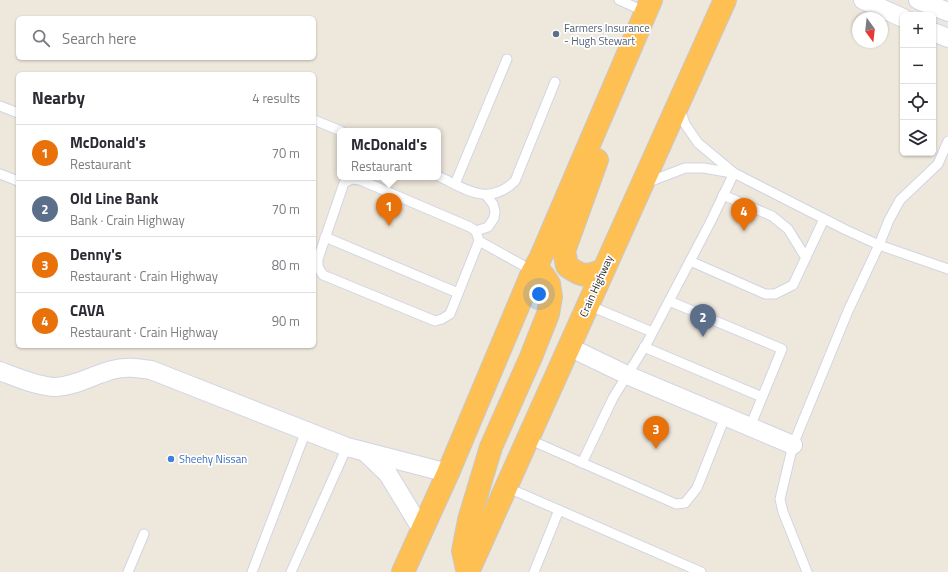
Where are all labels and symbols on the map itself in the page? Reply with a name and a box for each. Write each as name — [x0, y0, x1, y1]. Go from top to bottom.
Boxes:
north arrow — [852, 12, 888, 48]
place label: Farmers Insurance - Hugh Stewart — [564, 20, 650, 49]
marker: Farmers Insurance - Hugh Stewart — [551, 29, 561, 39]
pin: 1 — [376, 193, 402, 226]
pin: 4 — [731, 198, 757, 231]
street label: Crain Highway — [575, 252, 617, 320]
your location — [529, 284, 549, 304]
pin: 2 — [690, 304, 716, 337]
pin: 3 — [643, 416, 669, 449]
place label: Sheehy Nissan — [179, 451, 247, 467]
marker: Sheehy Nissan — [166, 454, 176, 464]

